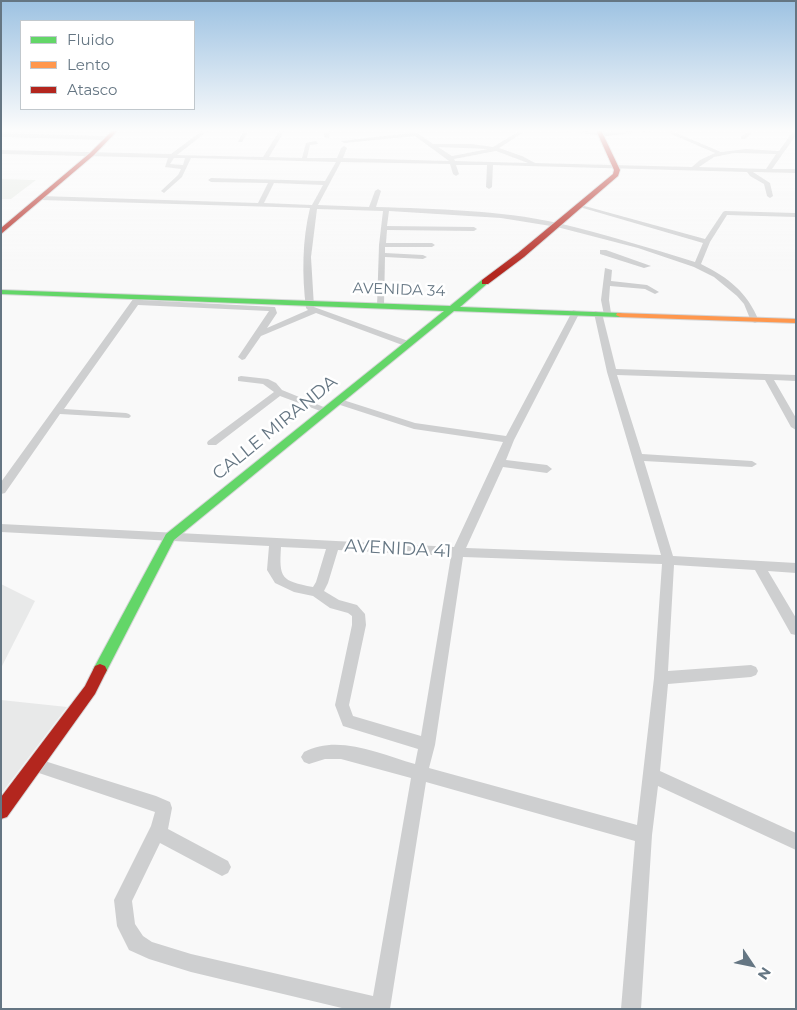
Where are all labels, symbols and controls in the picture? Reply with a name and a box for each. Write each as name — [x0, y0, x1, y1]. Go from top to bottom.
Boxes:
legend — [20, 20, 195, 110]
text: Fluido — [67, 30, 114, 49]
text: Lento — [67, 55, 110, 74]
text: Atasco — [67, 80, 117, 99]
street label: AVENIDA 34 — [352, 279, 446, 301]
street label: CALLE MIRANDA — [208, 371, 342, 485]
street label: AVENIDA 41 — [344, 535, 452, 563]
north arrow — [727, 940, 777, 990]
text: N — [754, 964, 775, 983]

